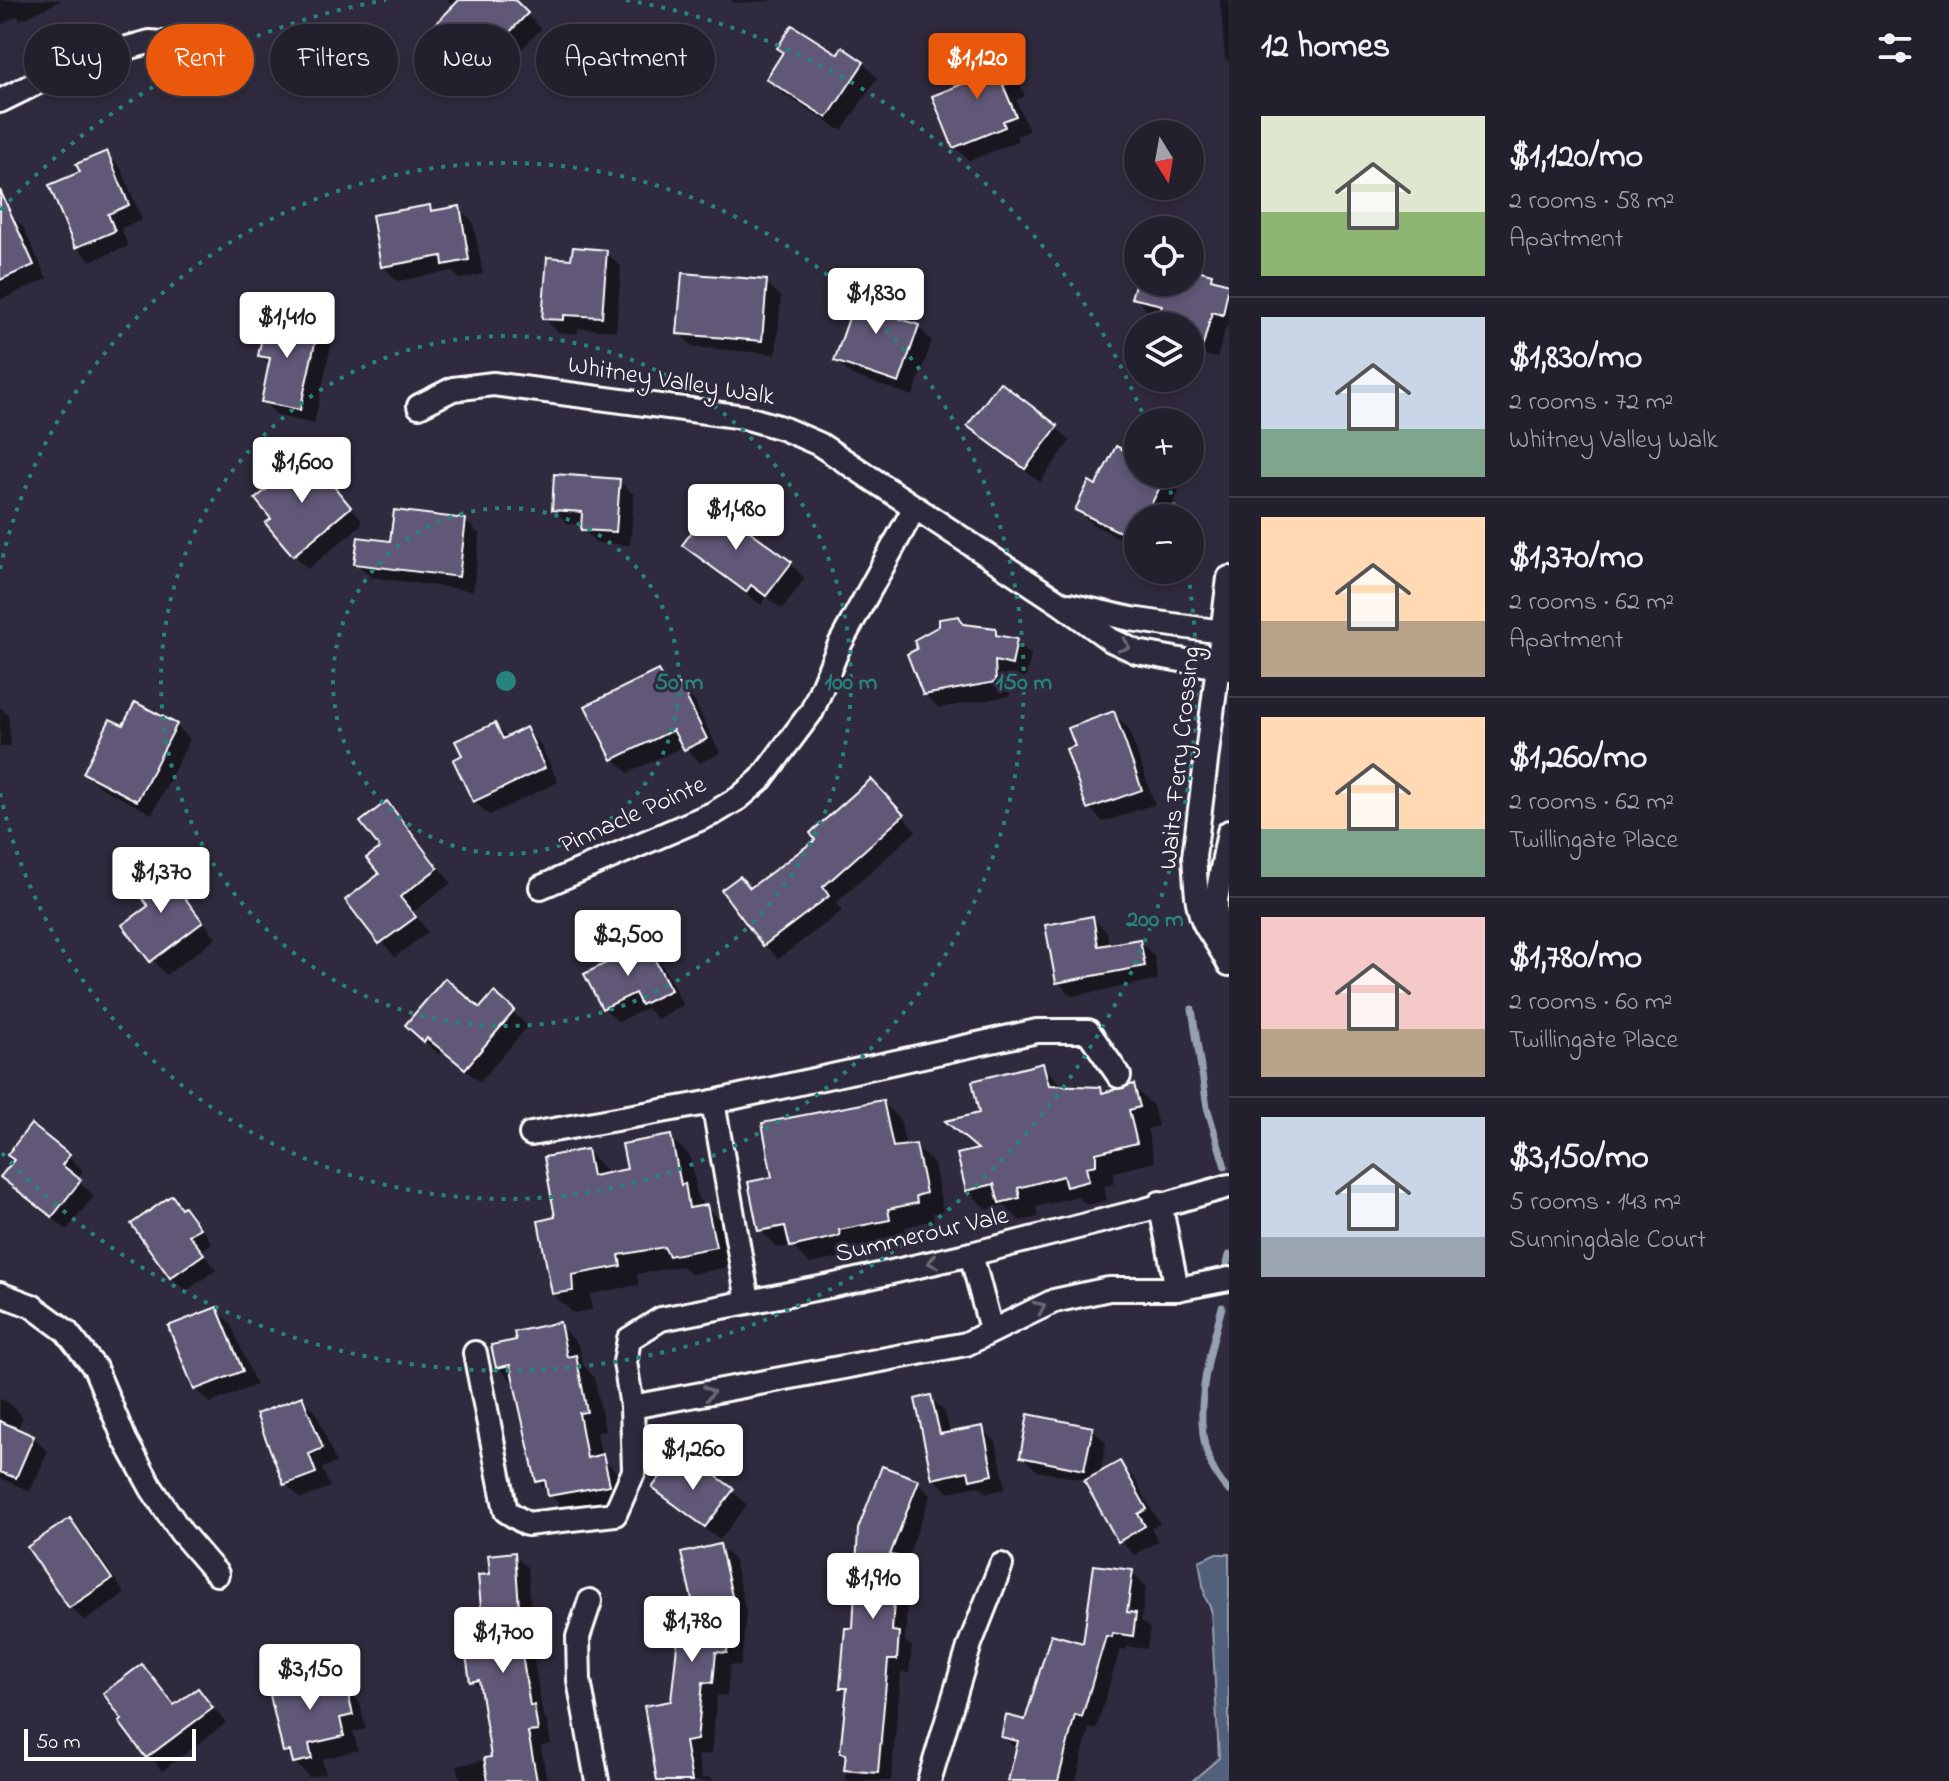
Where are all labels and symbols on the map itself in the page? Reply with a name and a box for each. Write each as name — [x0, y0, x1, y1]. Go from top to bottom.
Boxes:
pin: $1,120 — [912, 33, 1042, 101]
north arrow — [1124, 120, 1204, 200]
pin: $1,830 — [811, 268, 941, 336]
pin: $1,410 — [222, 292, 352, 360]
street label: Whitney Valley Walk — [565, 347, 778, 417]
pin: $1,600 — [237, 437, 367, 505]
pin: $1,480 — [671, 484, 801, 552]
one-way arrow — [1117, 636, 1131, 652]
street label: Waits Ferry Crossing — [1150, 644, 1212, 872]
text: 50 m — [655, 666, 704, 701]
text: 100 m — [825, 666, 878, 701]
text: 150 m — [996, 666, 1053, 701]
centre of rings — [492, 667, 520, 695]
street label: Pinnacle Pointe — [554, 767, 713, 865]
pin: $1,370 — [96, 847, 226, 915]
text: 200 m — [1125, 903, 1184, 938]
pin: $2,500 — [563, 910, 693, 978]
street label: Summerour Vale — [832, 1198, 1013, 1274]
one-way arrow — [927, 1253, 941, 1270]
one-way arrow — [1031, 1301, 1046, 1317]
one-way arrow — [702, 1385, 716, 1402]
pin: $1,260 — [628, 1424, 758, 1492]
pin: $1,910 — [808, 1553, 938, 1621]
pin: $1,780 — [627, 1596, 757, 1664]
pin: $1,700 — [438, 1607, 568, 1675]
pin: $3,150 — [245, 1644, 375, 1712]
scale bar — [24, 1725, 196, 1761]

